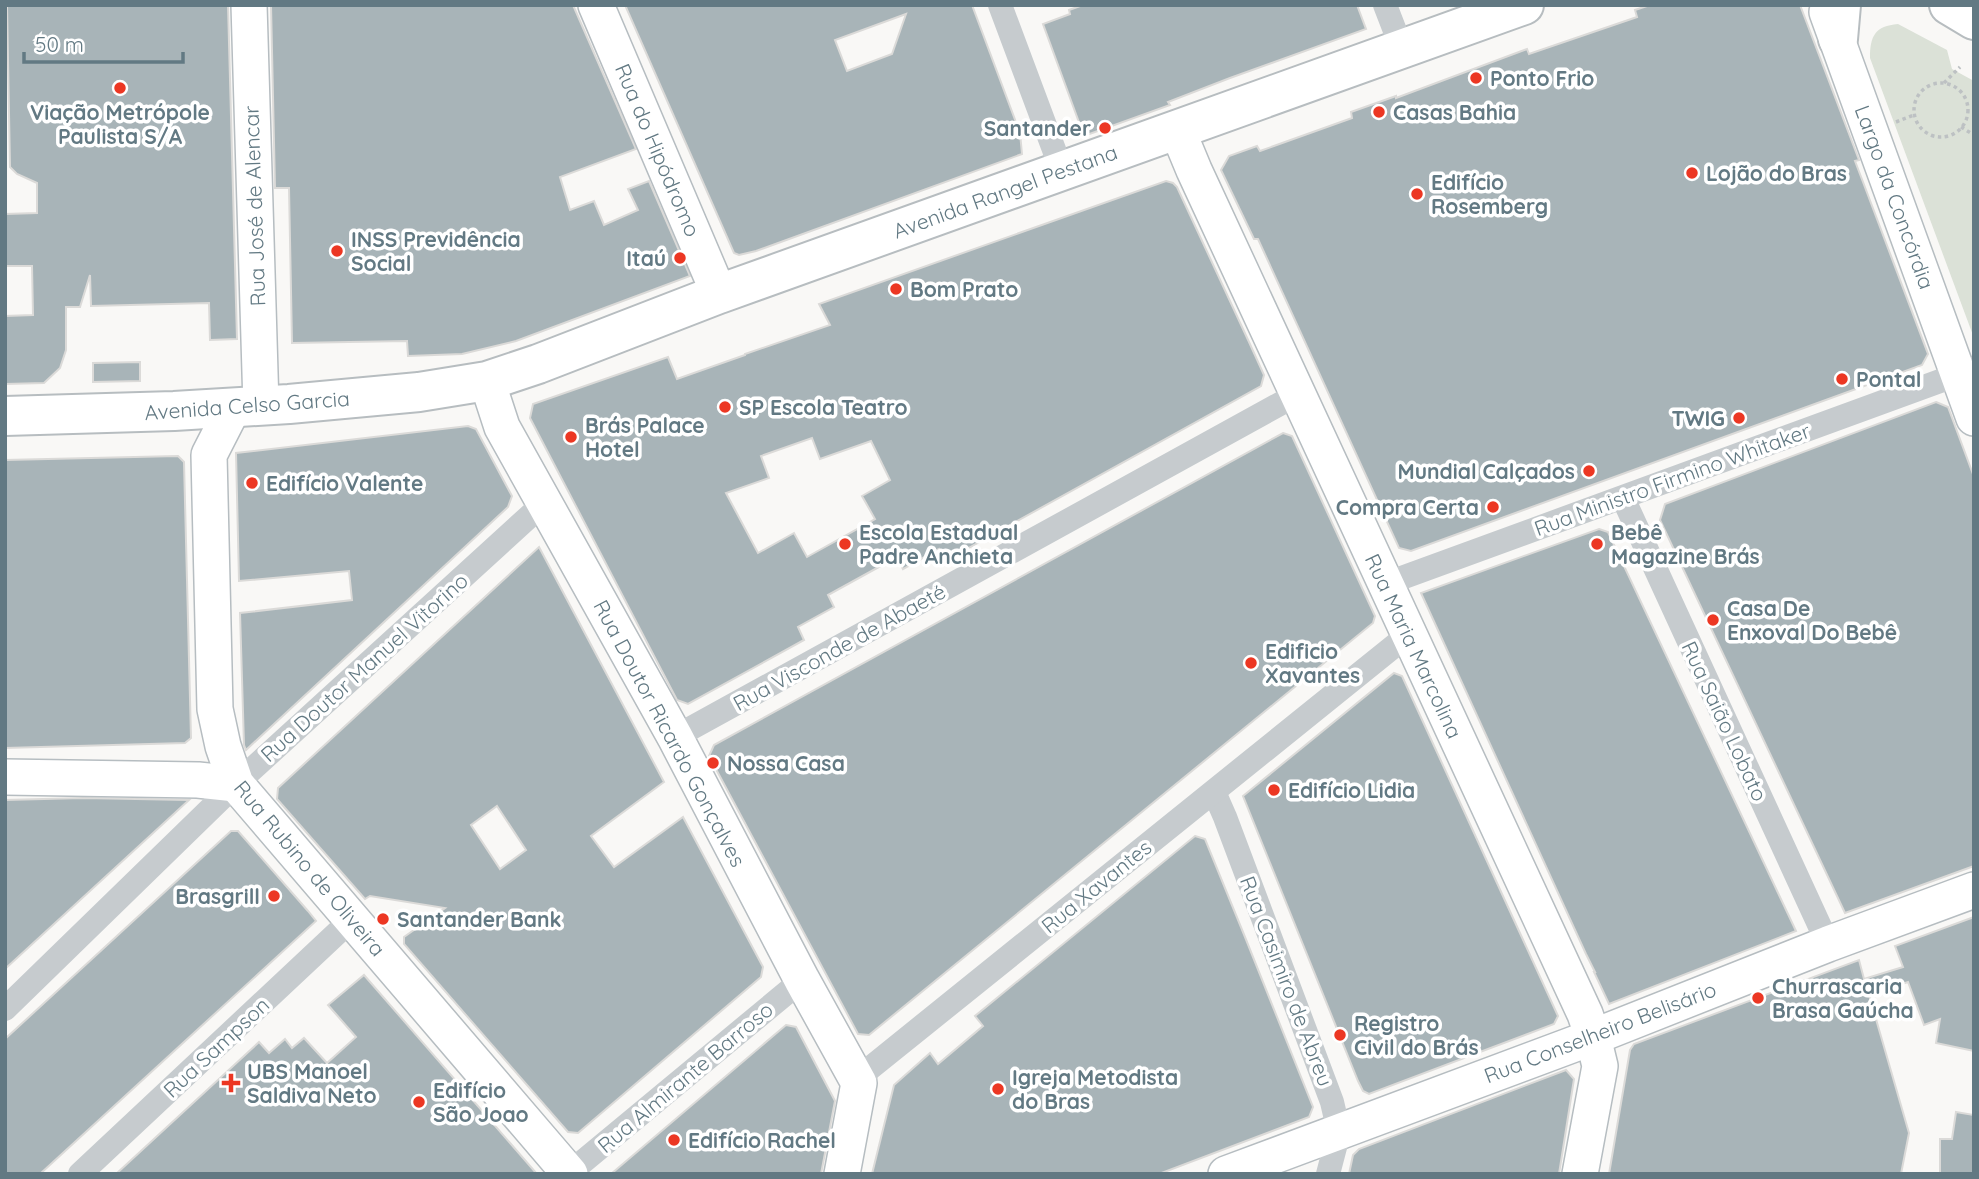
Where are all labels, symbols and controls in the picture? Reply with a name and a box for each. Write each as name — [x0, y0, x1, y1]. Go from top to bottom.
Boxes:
scale bar — [24, 21, 184, 65]
text: 50 m — [35, 31, 84, 57]
street label: Rua do Hipódromo — [610, 60, 706, 240]
place label: Ponto Frio — [1490, 65, 1594, 91]
marker: Ponto Frio — [1468, 70, 1484, 86]
marker: Viação Metrópole Paulista S/A — [112, 80, 128, 96]
place label: Viação Metrópole Paulista S/A — [30, 99, 210, 149]
place label: Casas Bahia — [1393, 99, 1516, 125]
street label: Largo da Concórdia — [1850, 102, 1940, 292]
marker: Casas Bahia — [1371, 104, 1387, 120]
street label: Rua José de Alencar — [238, 105, 270, 307]
place label: Santander — [984, 115, 1091, 141]
marker: Santander — [1097, 120, 1113, 136]
street label: Avenida Rangel Pestana — [889, 138, 1121, 244]
place label: Lojão do Bras — [1706, 160, 1847, 186]
marker: Lojão do Bras — [1684, 165, 1700, 181]
place label: Edifício Rosemberg — [1431, 169, 1548, 219]
marker: Edifício Rosemberg — [1409, 186, 1425, 202]
place label: INSS Previdência Social — [351, 226, 521, 276]
marker: INSS Previdência Social — [329, 243, 345, 259]
place label: Itaú — [626, 245, 666, 271]
marker: Itaú — [672, 250, 688, 266]
place label: Bom Prato — [910, 276, 1018, 302]
marker: Bom Prato — [888, 281, 904, 297]
place label: Pontal — [1856, 366, 1922, 392]
marker: Pontal — [1834, 371, 1850, 387]
street label: Avenida Celso Garcia — [143, 385, 351, 425]
place label: SP Escola Teatro — [739, 394, 908, 420]
marker: SP Escola Teatro — [717, 399, 733, 415]
place label: TWIG — [1671, 405, 1725, 431]
marker: TWIG — [1731, 410, 1747, 426]
place label: Brás Palace Hotel — [585, 412, 705, 462]
street label: Rua Ministro Firmino Whitaker — [1530, 417, 1814, 541]
marker: Brás Palace Hotel — [563, 429, 579, 445]
place label: Mundial Calçados — [1398, 458, 1575, 484]
marker: Mundial Calçados — [1581, 463, 1597, 479]
place label: Edifício Valente — [266, 470, 423, 496]
marker: Edifício Valente — [244, 475, 260, 491]
place label: Compra Certa — [1336, 494, 1479, 520]
marker: Compra Certa — [1485, 499, 1501, 515]
place label: Escola Estadual Padre Anchieta — [859, 519, 1019, 569]
place label: Bebê Magazine Brás — [1611, 519, 1760, 569]
marker: Escola Estadual Padre Anchieta — [837, 536, 853, 552]
marker: Bebê Magazine Brás — [1589, 536, 1605, 552]
street label: Rua Maria Marcolina — [1360, 549, 1468, 743]
street label: Rua Doutor Manuel Vitorino — [255, 567, 473, 767]
street label: Rua Visconde de Abaeté — [728, 578, 950, 716]
street label: Rua Doutor Ricardo Gonçalves — [588, 595, 752, 871]
place label: Casa De Enxoval Do Bebê — [1727, 595, 1897, 645]
marker: Casa De Enxoval Do Bebê — [1705, 612, 1721, 628]
street label: Rua Saião Lobato — [1677, 637, 1773, 805]
place label: Edificio Xavantes — [1265, 638, 1360, 688]
marker: Edificio Xavantes — [1243, 655, 1259, 671]
place label: Nossa Casa — [727, 750, 845, 776]
marker: Nossa Casa — [705, 755, 721, 771]
street label: Rua Rubino de Oliveira — [229, 775, 391, 961]
place label: Edifício Lidia — [1288, 777, 1415, 803]
marker: Edifício Lidia — [1266, 782, 1282, 798]
street label: Rua Xavantes — [1036, 834, 1156, 938]
street label: Rua Casimiro de Abreu — [1235, 872, 1339, 1090]
place label: Brasgrill — [175, 883, 260, 909]
marker: Brasgrill — [266, 888, 282, 904]
place label: Santander Bank — [397, 906, 562, 932]
marker: Santander Bank — [375, 911, 391, 927]
place label: Churrascaria Brasa Gaúcha — [1772, 973, 1914, 1023]
street label: Rua Conselheiro Belisário — [1480, 976, 1720, 1088]
marker: Churrascaria Brasa Gaúcha — [1750, 990, 1766, 1006]
street label: Rua Sampson — [158, 991, 274, 1103]
street label: Rua Almirante Barroso — [592, 996, 778, 1158]
place label: Registro Civil do Brás — [1354, 1010, 1479, 1060]
marker: Registro Civil do Brás — [1332, 1027, 1348, 1043]
place label: UBS Manoel Saldiva Neto — [247, 1058, 377, 1108]
place label: Igreja Metodista do Bras — [1012, 1064, 1178, 1114]
marker: UBS Manoel Saldiva Neto — [221, 1073, 241, 1093]
place label: Edifício São Joao — [433, 1077, 529, 1127]
marker: Igreja Metodista do Bras — [990, 1081, 1006, 1097]
marker: Edifício São Joao — [411, 1094, 427, 1110]
place label: Edifício Rachel — [688, 1127, 836, 1153]
marker: Edifício Rachel — [666, 1132, 682, 1148]

